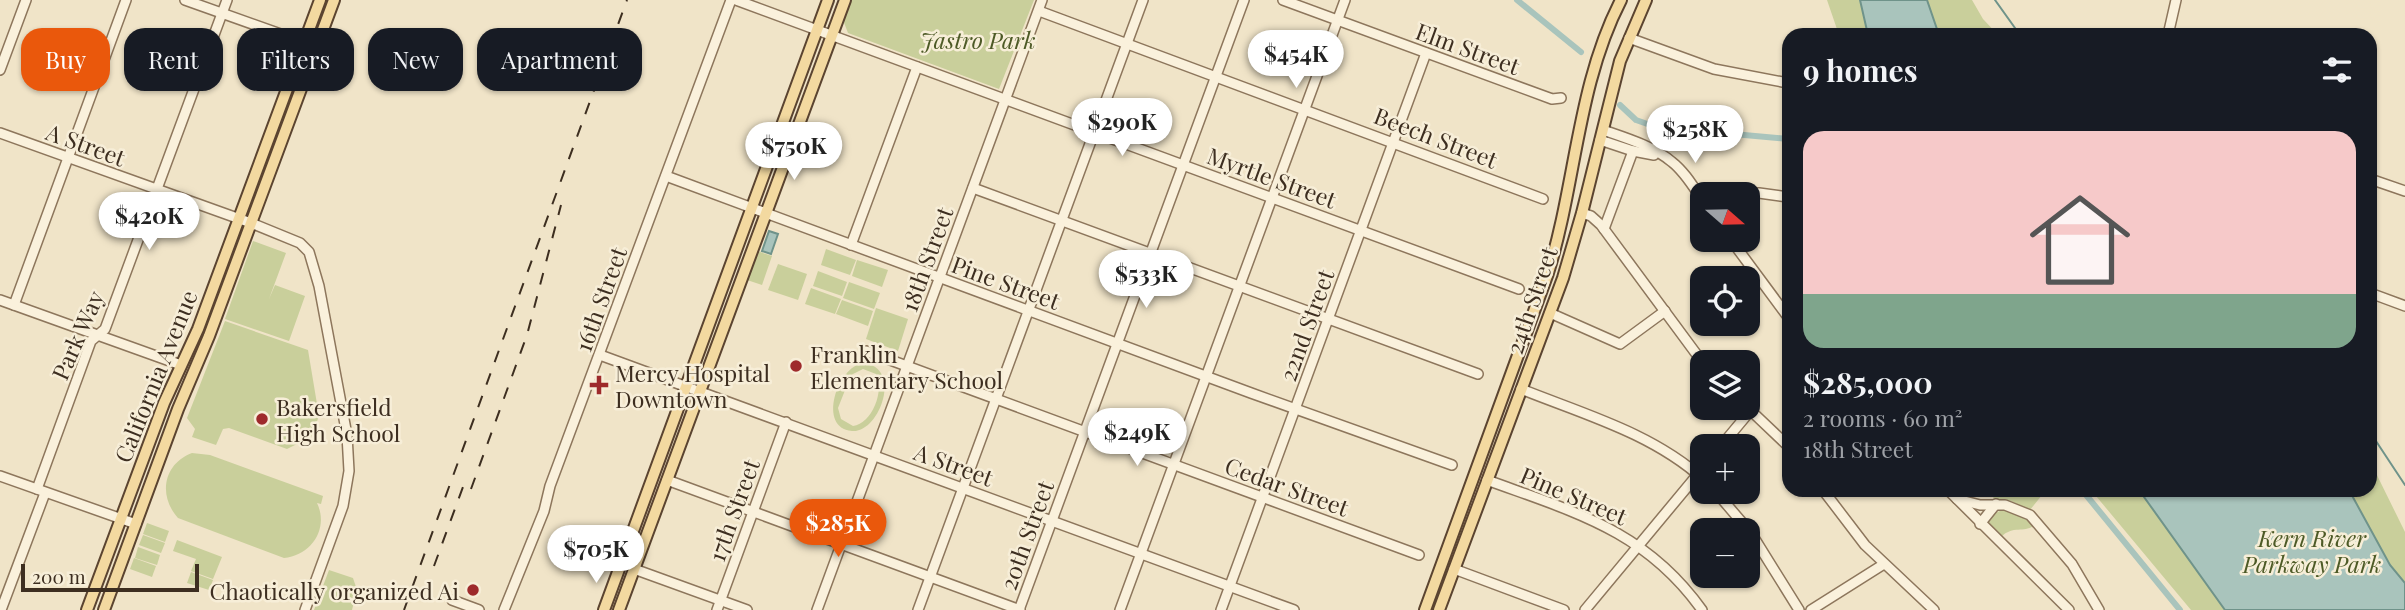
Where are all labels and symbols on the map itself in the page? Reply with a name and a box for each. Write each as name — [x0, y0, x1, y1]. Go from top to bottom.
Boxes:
street label: Elm Street — [1412, 15, 1525, 81]
park label: Jastro Park — [920, 24, 1036, 55]
pin: $454K — [1247, 31, 1345, 90]
pin: $290K — [1073, 99, 1171, 158]
street label: Beech Street — [1370, 99, 1503, 175]
pin: $258K — [1646, 106, 1744, 165]
street label: A Street — [41, 115, 131, 173]
pin: $750K — [745, 122, 843, 182]
street label: Myrtle Street — [1203, 139, 1342, 215]
north arrow — [1690, 182, 1760, 252]
pin: $420K — [100, 192, 198, 252]
street label: 18th Street — [893, 201, 960, 316]
street label: 16th Street — [567, 241, 634, 356]
street label: 24th Street — [1498, 241, 1564, 358]
street label: Pine Street — [948, 248, 1065, 316]
pin: $533K — [1097, 250, 1195, 310]
street label: 22nd Street — [1271, 264, 1341, 385]
street label: Park Way — [44, 285, 111, 384]
street label: California Avenue — [106, 285, 204, 467]
place label: Franklin Elementary School — [810, 338, 1003, 395]
place label: Mercy Hospital Downtown — [615, 357, 771, 414]
marker: Franklin Elementary School — [788, 358, 804, 374]
marker: Mercy Hospital Downtown — [589, 375, 609, 395]
place label: Bakersfield High School — [276, 391, 401, 448]
pin: $249K — [1088, 408, 1186, 468]
marker: Bakersfield High School — [254, 411, 270, 427]
street label: A Street — [909, 435, 999, 493]
street label: Cedar Street — [1221, 449, 1354, 523]
street label: 17th Street — [700, 454, 766, 566]
street label: Pine Street — [1516, 459, 1633, 532]
street label: 20th Street — [992, 475, 1060, 594]
pin: $285K — [789, 500, 887, 559]
park label: Kern River Parkway Park — [2242, 522, 2381, 579]
pin: $705K — [547, 526, 645, 585]
scale bar — [21, 561, 200, 593]
place label: Chaotically organized Ai — [209, 575, 459, 606]
marker: Chaotically organized Ai — [465, 582, 481, 598]

